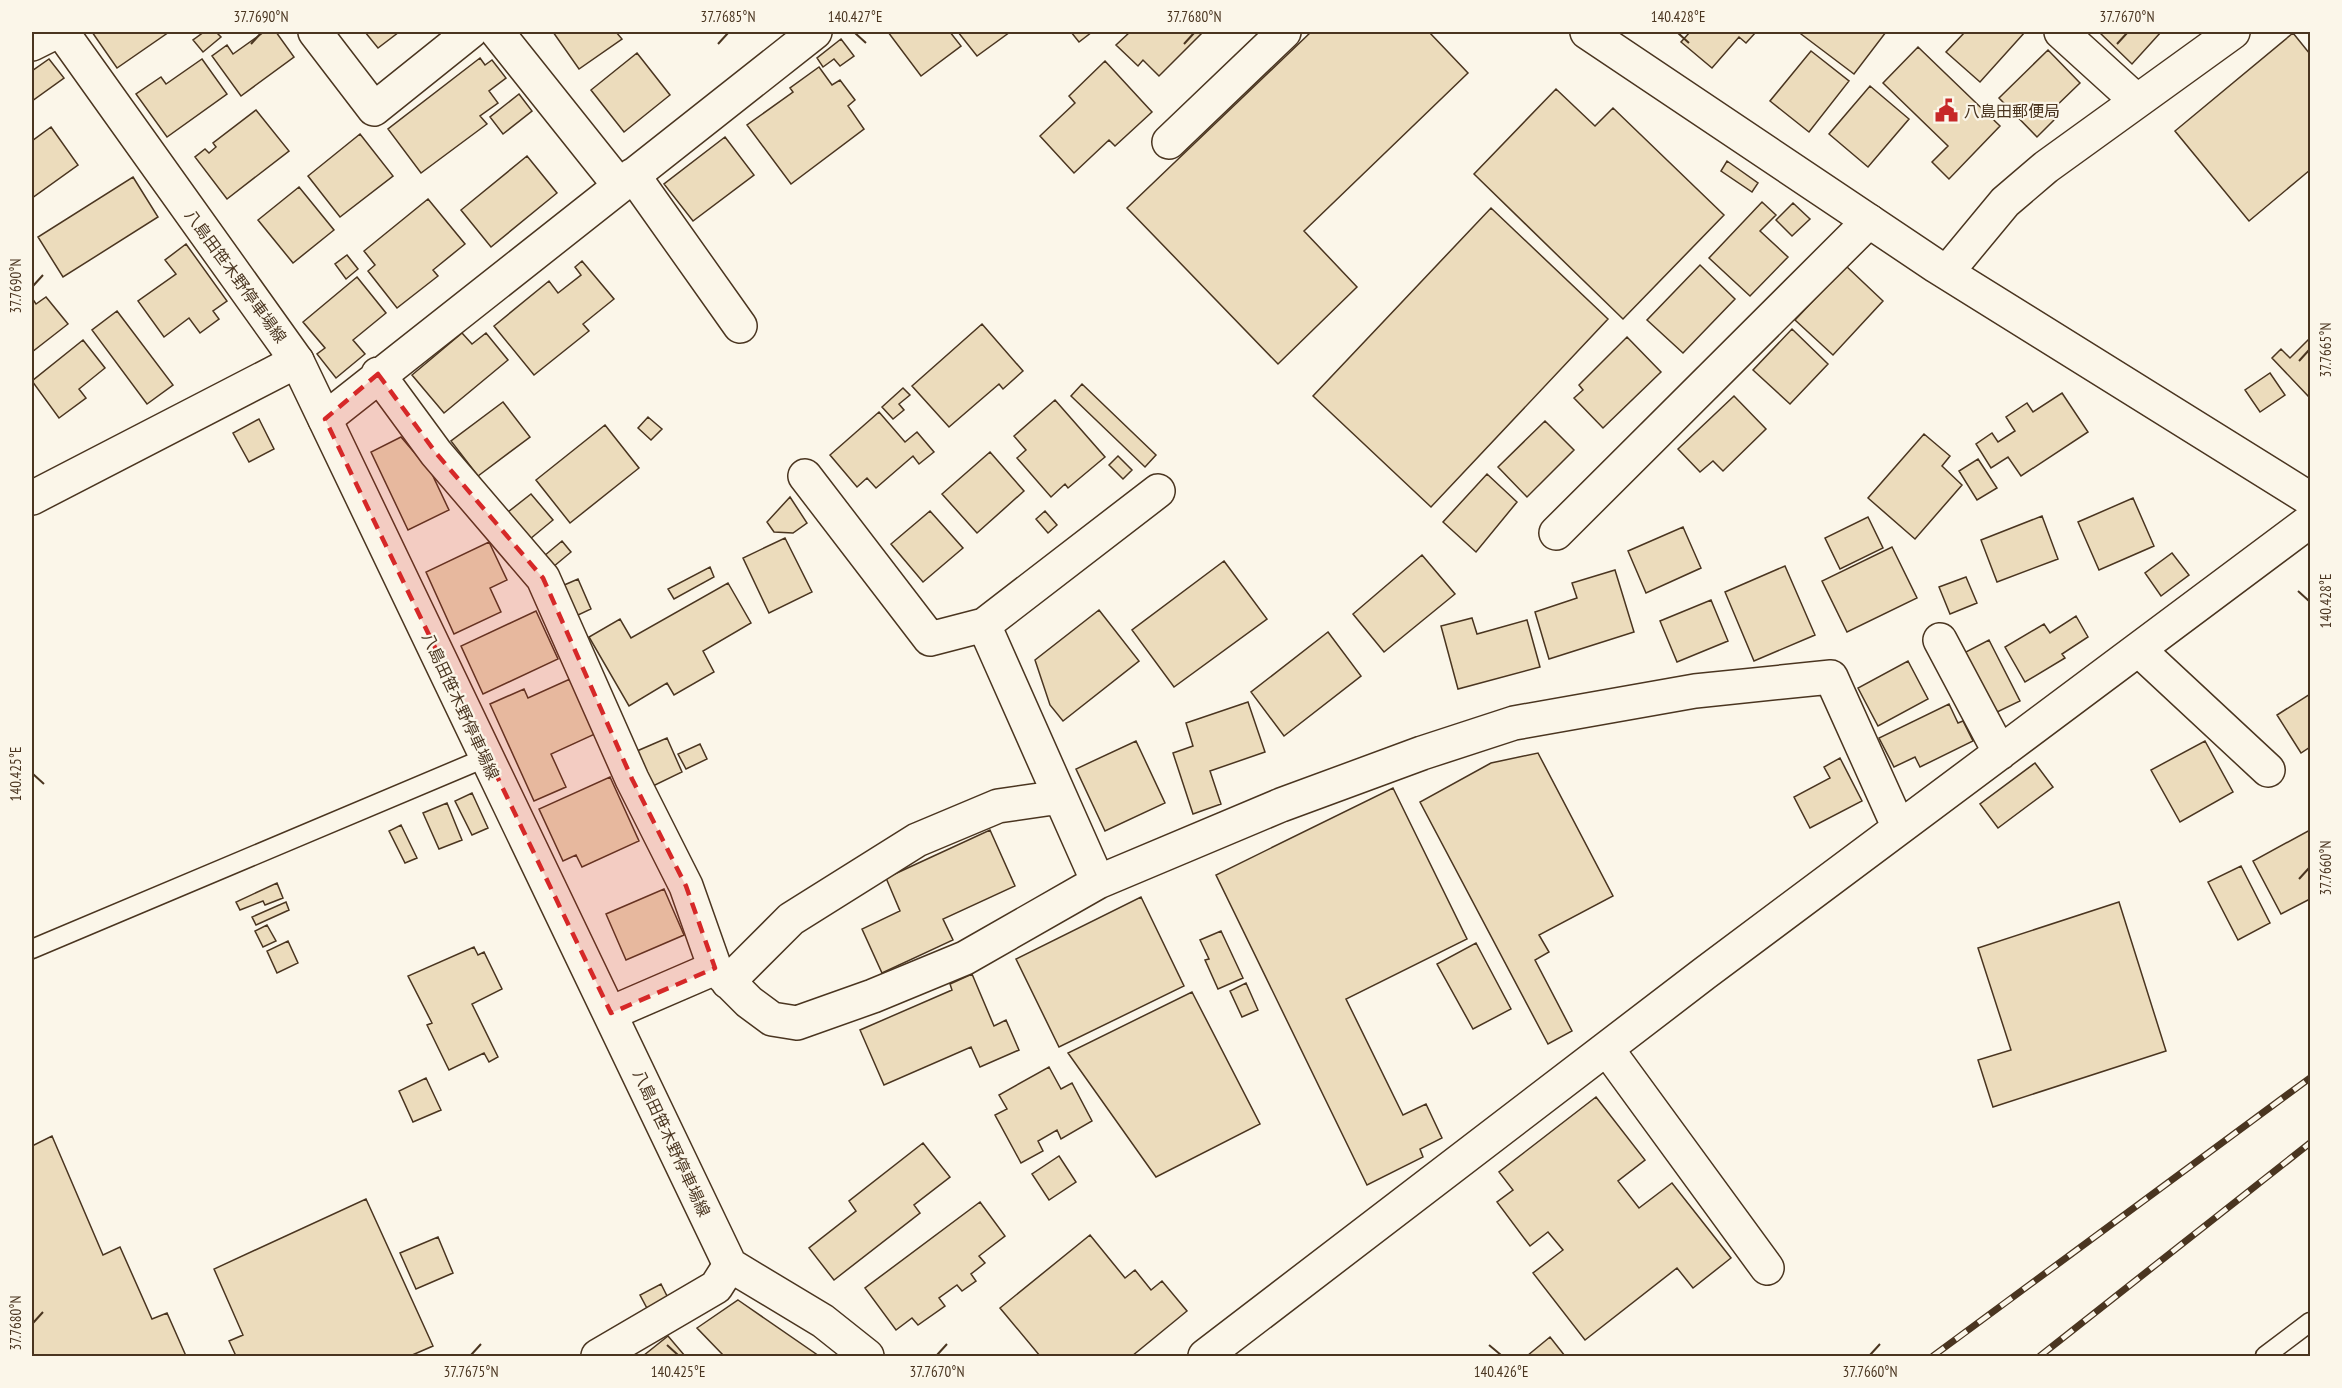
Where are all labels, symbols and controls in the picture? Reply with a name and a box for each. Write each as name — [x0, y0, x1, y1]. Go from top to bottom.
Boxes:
text: 37.7690°N — [233, 7, 289, 26]
text: 37.7685°N — [700, 7, 756, 26]
text: 140.427°E — [828, 7, 882, 26]
text: 37.7680°N — [1166, 7, 1222, 26]
text: 140.428°E — [1651, 7, 1705, 26]
text: 37.7670°N — [2099, 7, 2155, 26]
public building icon: 八島田郵便局 — [1933, 98, 1959, 124]
place label: 八島田郵便局 — [1964, 101, 2060, 121]
street label: 八島田笹木野停車場線 — [181, 205, 291, 347]
text: 37.7690°N — [6, 258, 25, 314]
text: 37.7665°N — [2316, 322, 2335, 378]
text: 140.428°E — [2316, 574, 2335, 628]
street label: 八島田笹木野停車場線 — [418, 629, 504, 783]
text: 140.425°E — [6, 747, 25, 801]
text: 37.7660°N — [2316, 840, 2335, 896]
street label: 八島田笹木野停車場線 — [629, 1066, 715, 1220]
text: 37.7680°N — [6, 1295, 25, 1351]
text: 37.7675°N — [443, 1362, 499, 1381]
text: 140.425°E — [651, 1362, 705, 1381]
text: 37.7670°N — [909, 1362, 965, 1381]
text: 140.426°E — [1474, 1362, 1528, 1381]
text: 37.7660°N — [1842, 1362, 1898, 1381]

